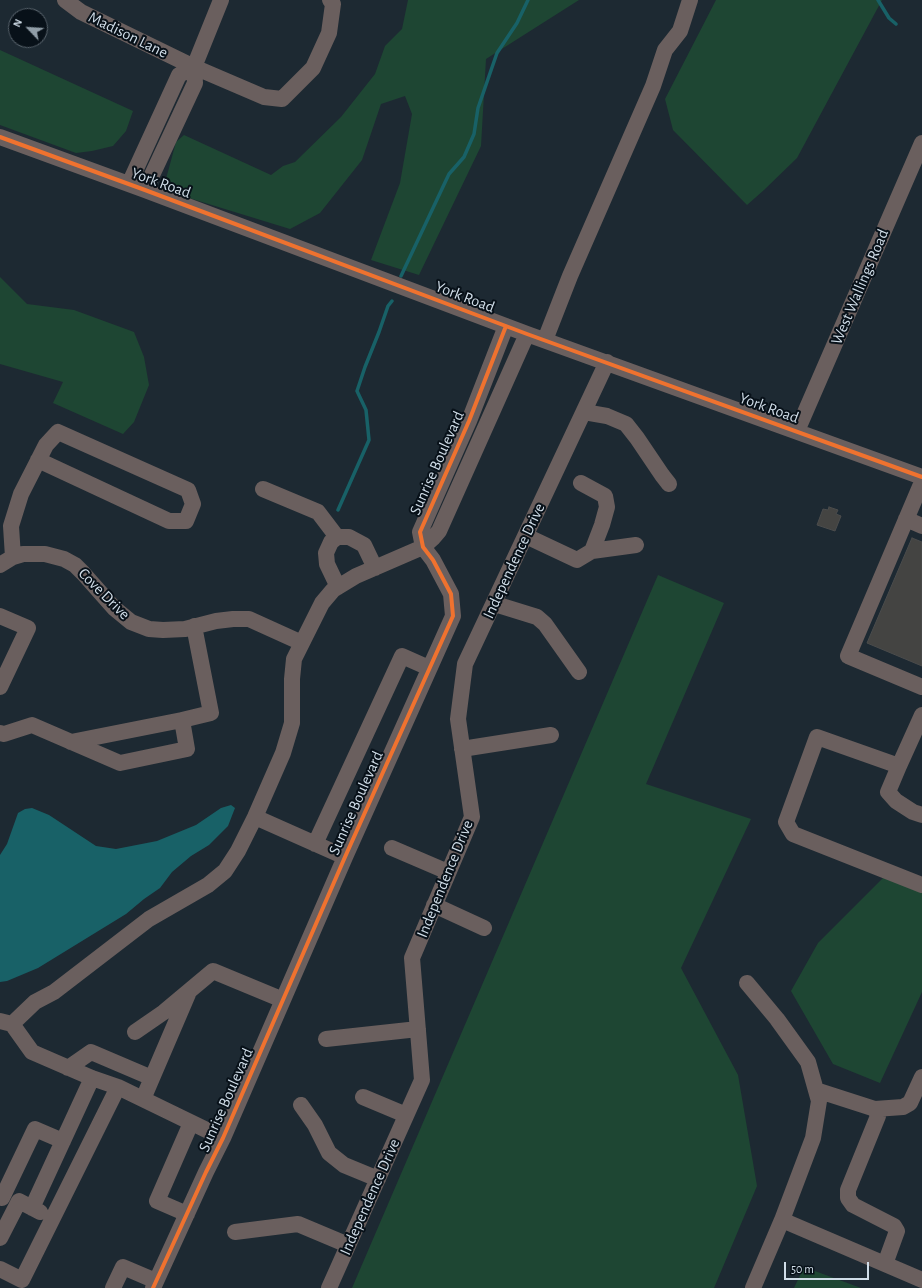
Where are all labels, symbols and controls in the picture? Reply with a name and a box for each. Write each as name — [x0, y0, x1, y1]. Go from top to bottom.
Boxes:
north arrow — [8, 8, 48, 48]
street label: Madison Lane — [85, 8, 171, 62]
text: N — [11, 17, 24, 29]
street label: York Road — [129, 163, 193, 203]
street label: West Wallings Road — [827, 226, 893, 348]
street label: York Road — [433, 277, 497, 317]
street label: York Road — [737, 388, 801, 428]
street label: Sunrise Boulevard — [406, 408, 468, 518]
street label: Independence Drive — [479, 500, 549, 622]
street label: Cove Drive — [74, 564, 134, 624]
street label: Sunrise Boulevard — [325, 748, 387, 858]
street label: Independence Drive — [413, 817, 477, 941]
street label: Sunrise Boulevard — [195, 1045, 257, 1155]
street label: Independence Drive — [336, 1136, 404, 1258]
scale bar — [786, 1254, 871, 1280]
text: 50 m — [791, 1263, 814, 1275]

